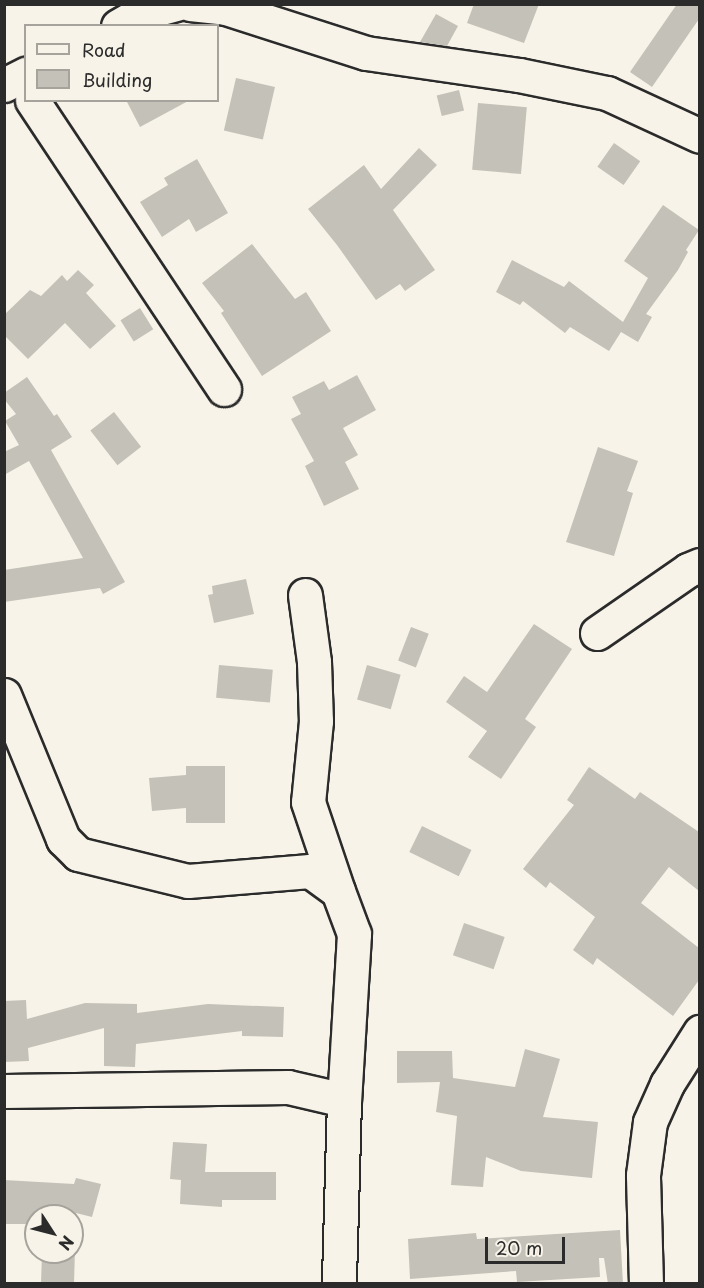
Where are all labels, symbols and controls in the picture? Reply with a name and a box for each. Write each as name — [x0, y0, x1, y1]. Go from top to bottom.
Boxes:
legend — [24, 24, 219, 102]
text: Road — [82, 36, 126, 63]
text: Building — [82, 66, 152, 93]
north arrow — [24, 1204, 84, 1264]
scale bar — [488, 1225, 568, 1263]
text: N — [54, 1231, 80, 1256]
text: 20 m — [496, 1234, 542, 1261]

